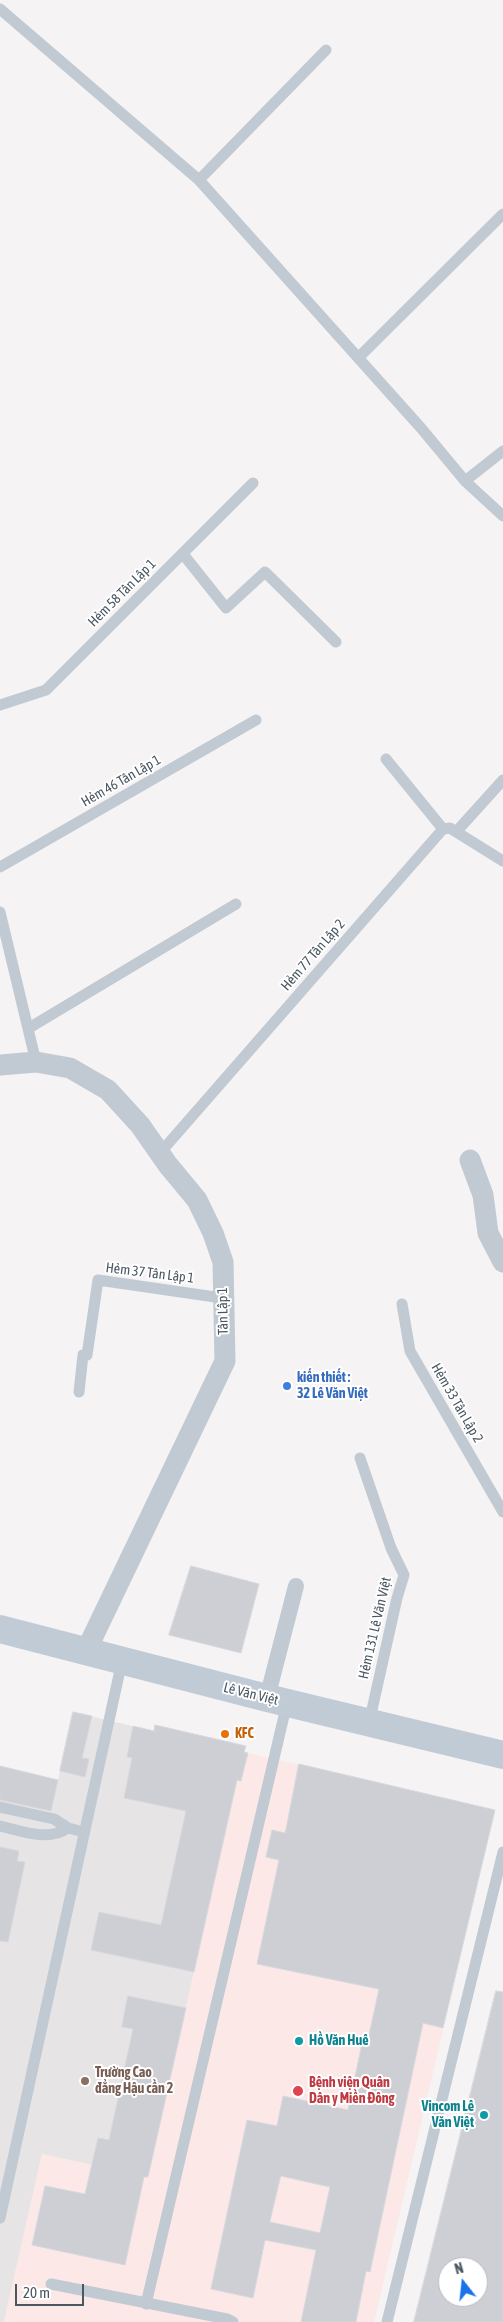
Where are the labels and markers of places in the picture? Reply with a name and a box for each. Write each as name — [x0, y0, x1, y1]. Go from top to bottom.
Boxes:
place label: kiến thiết : 32 Lê Văn Việt — [297, 1370, 368, 1402]
marker: kiến thiết : 32 Lê Văn Việt — [281, 1380, 293, 1392]
place label: KFC — [235, 1726, 254, 1742]
marker: KFC — [219, 1728, 231, 1740]
place label: Hồ Văn Huê — [309, 2033, 369, 2049]
marker: Hồ Văn Huê — [293, 2035, 305, 2047]
place label: Trường Cao đẳng Hậu cần 2 — [95, 2065, 173, 2098]
marker: Trường Cao đẳng Hậu cần 2 — [79, 2075, 91, 2087]
place label: Bệnh viện Quân Dân y Miền Đông — [309, 2075, 395, 2108]
marker: Bệnh viện Quân Dân y Miền Đông — [291, 2084, 305, 2098]
place label: Vincom Lê Văn Việt — [422, 2099, 474, 2132]
marker: Vincom Lê Văn Việt — [478, 2109, 490, 2121]

